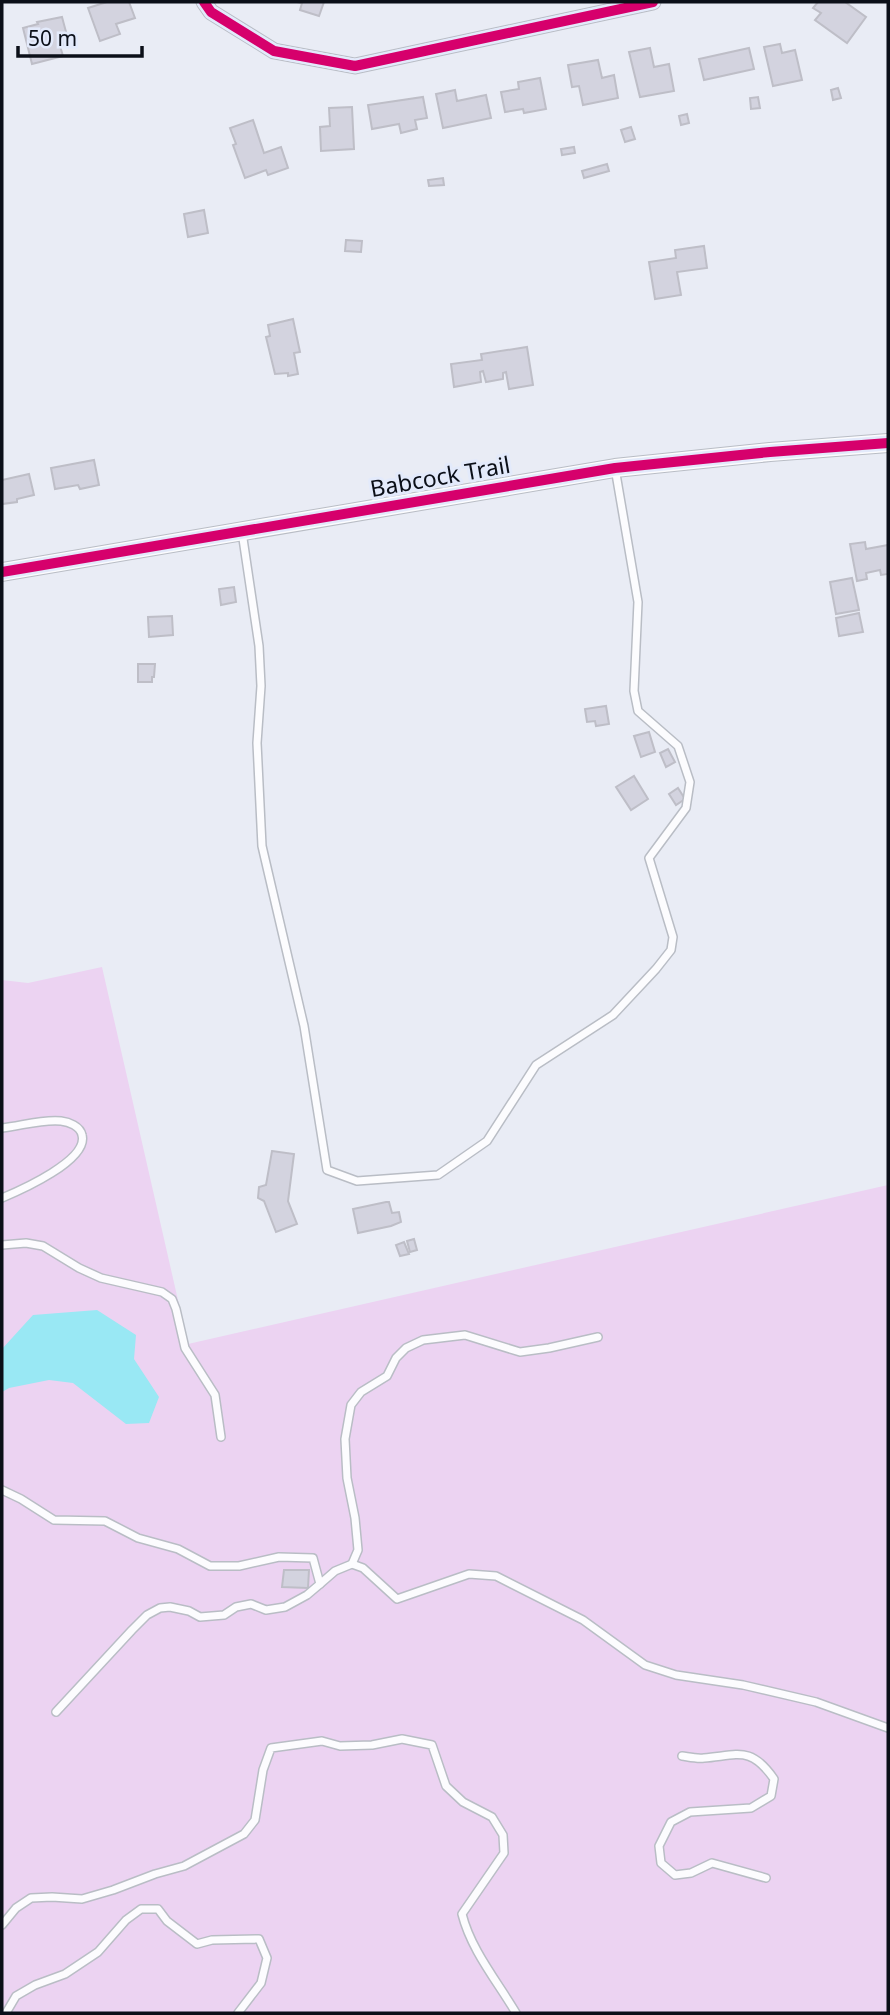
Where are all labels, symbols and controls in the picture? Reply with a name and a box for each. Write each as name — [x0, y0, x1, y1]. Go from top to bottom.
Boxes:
scale bar — [18, 14, 142, 58]
text: 50 m — [28, 24, 77, 52]
street label: Babcock Trail — [367, 448, 513, 504]

